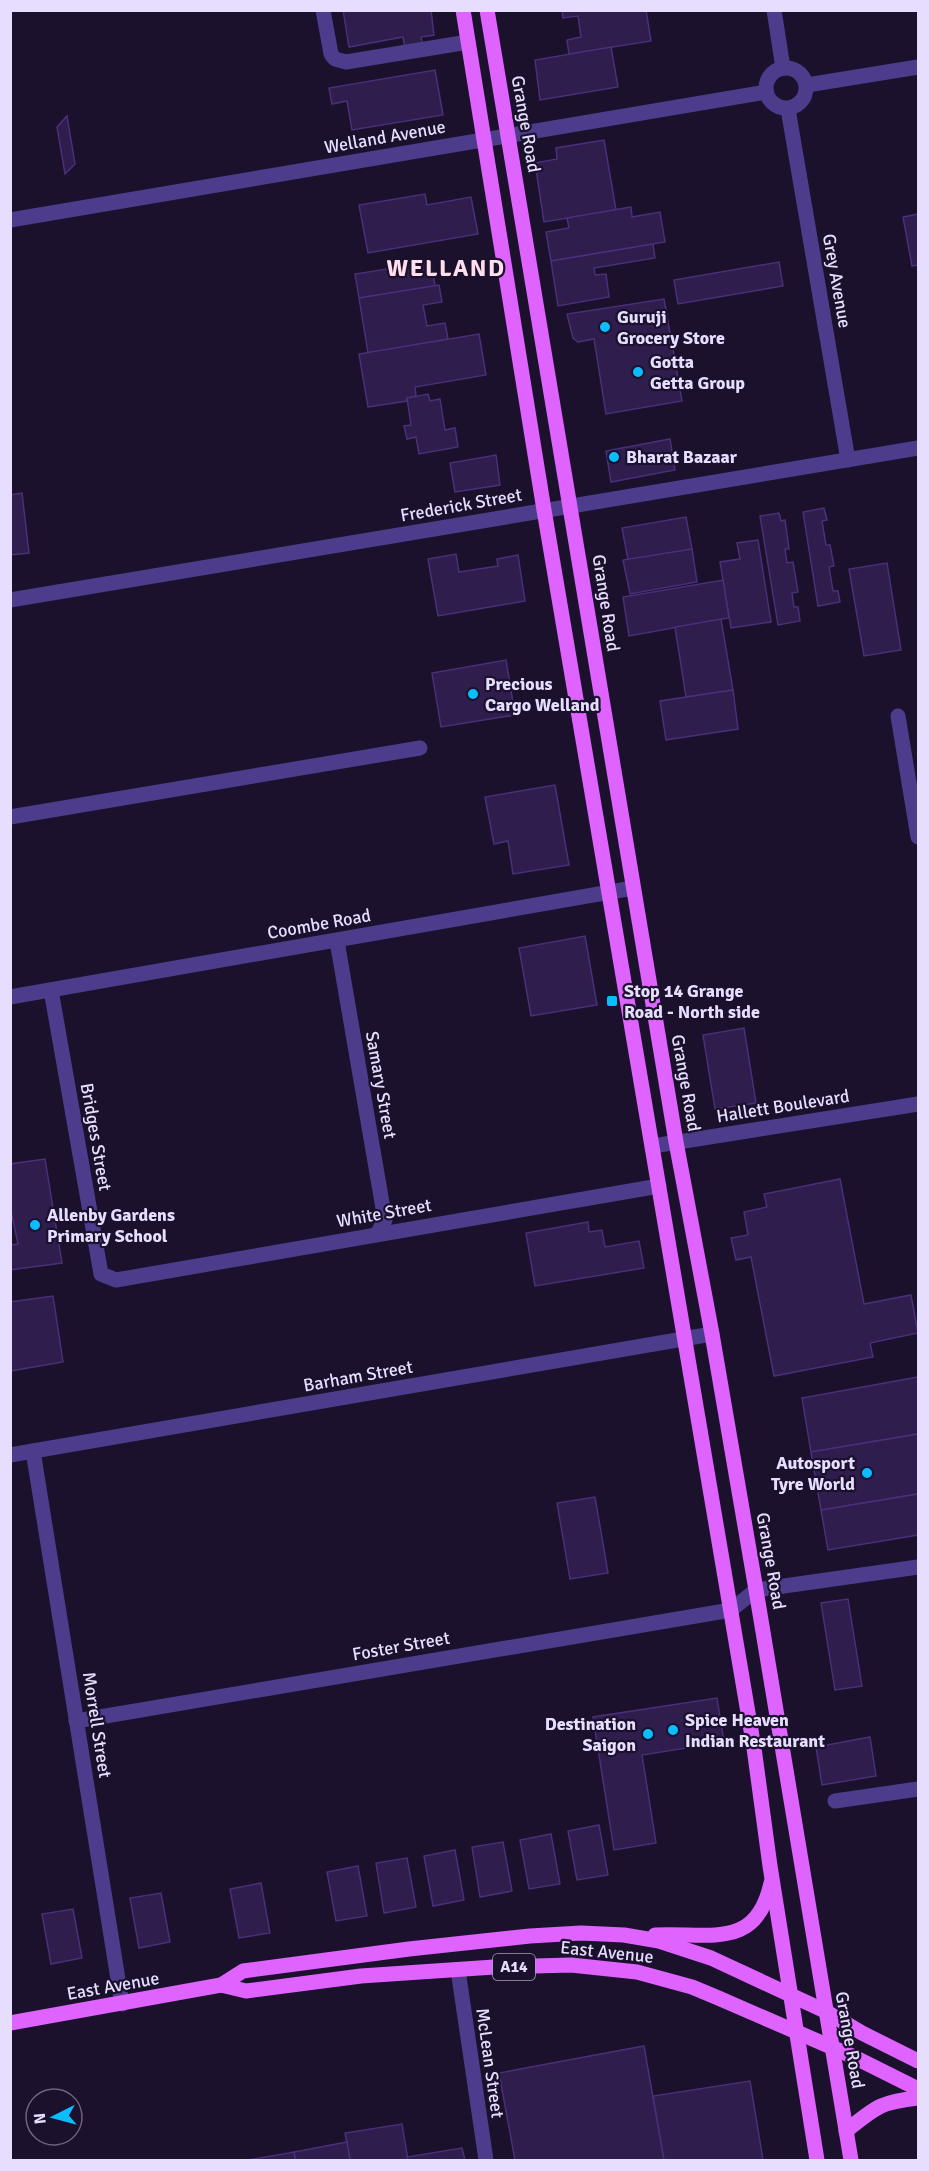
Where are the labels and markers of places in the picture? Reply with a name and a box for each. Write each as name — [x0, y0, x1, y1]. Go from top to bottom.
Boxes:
place label: Guruji Grocery Store — [617, 306, 725, 349]
marker: Guruji Grocery Store — [598, 320, 612, 334]
place label: Gotta Getta Group — [650, 351, 745, 394]
marker: Gotta Getta Group — [631, 365, 645, 379]
place label: Bharat Bazaar — [626, 446, 738, 468]
marker: Bharat Bazaar — [607, 450, 621, 464]
place label: Precious Cargo Welland — [485, 673, 600, 716]
marker: Precious Cargo Welland — [466, 687, 480, 701]
place label: Stop 14 Grange Road - North side — [624, 980, 760, 1023]
marker: Stop 14 Grange Road - North side — [605, 994, 619, 1008]
place label: Allenby Gardens Primary School — [47, 1204, 175, 1247]
marker: Allenby Gardens Primary School — [28, 1218, 42, 1232]
place label: Autosport Tyre World — [771, 1452, 855, 1495]
marker: Autosport Tyre World — [860, 1466, 874, 1480]
place label: Spice Heaven Indian Restaurant — [685, 1709, 825, 1752]
place label: Destination Saigon — [545, 1713, 636, 1756]
marker: Spice Heaven Indian Restaurant — [666, 1723, 680, 1737]
marker: Destination Saigon — [641, 1727, 655, 1741]

